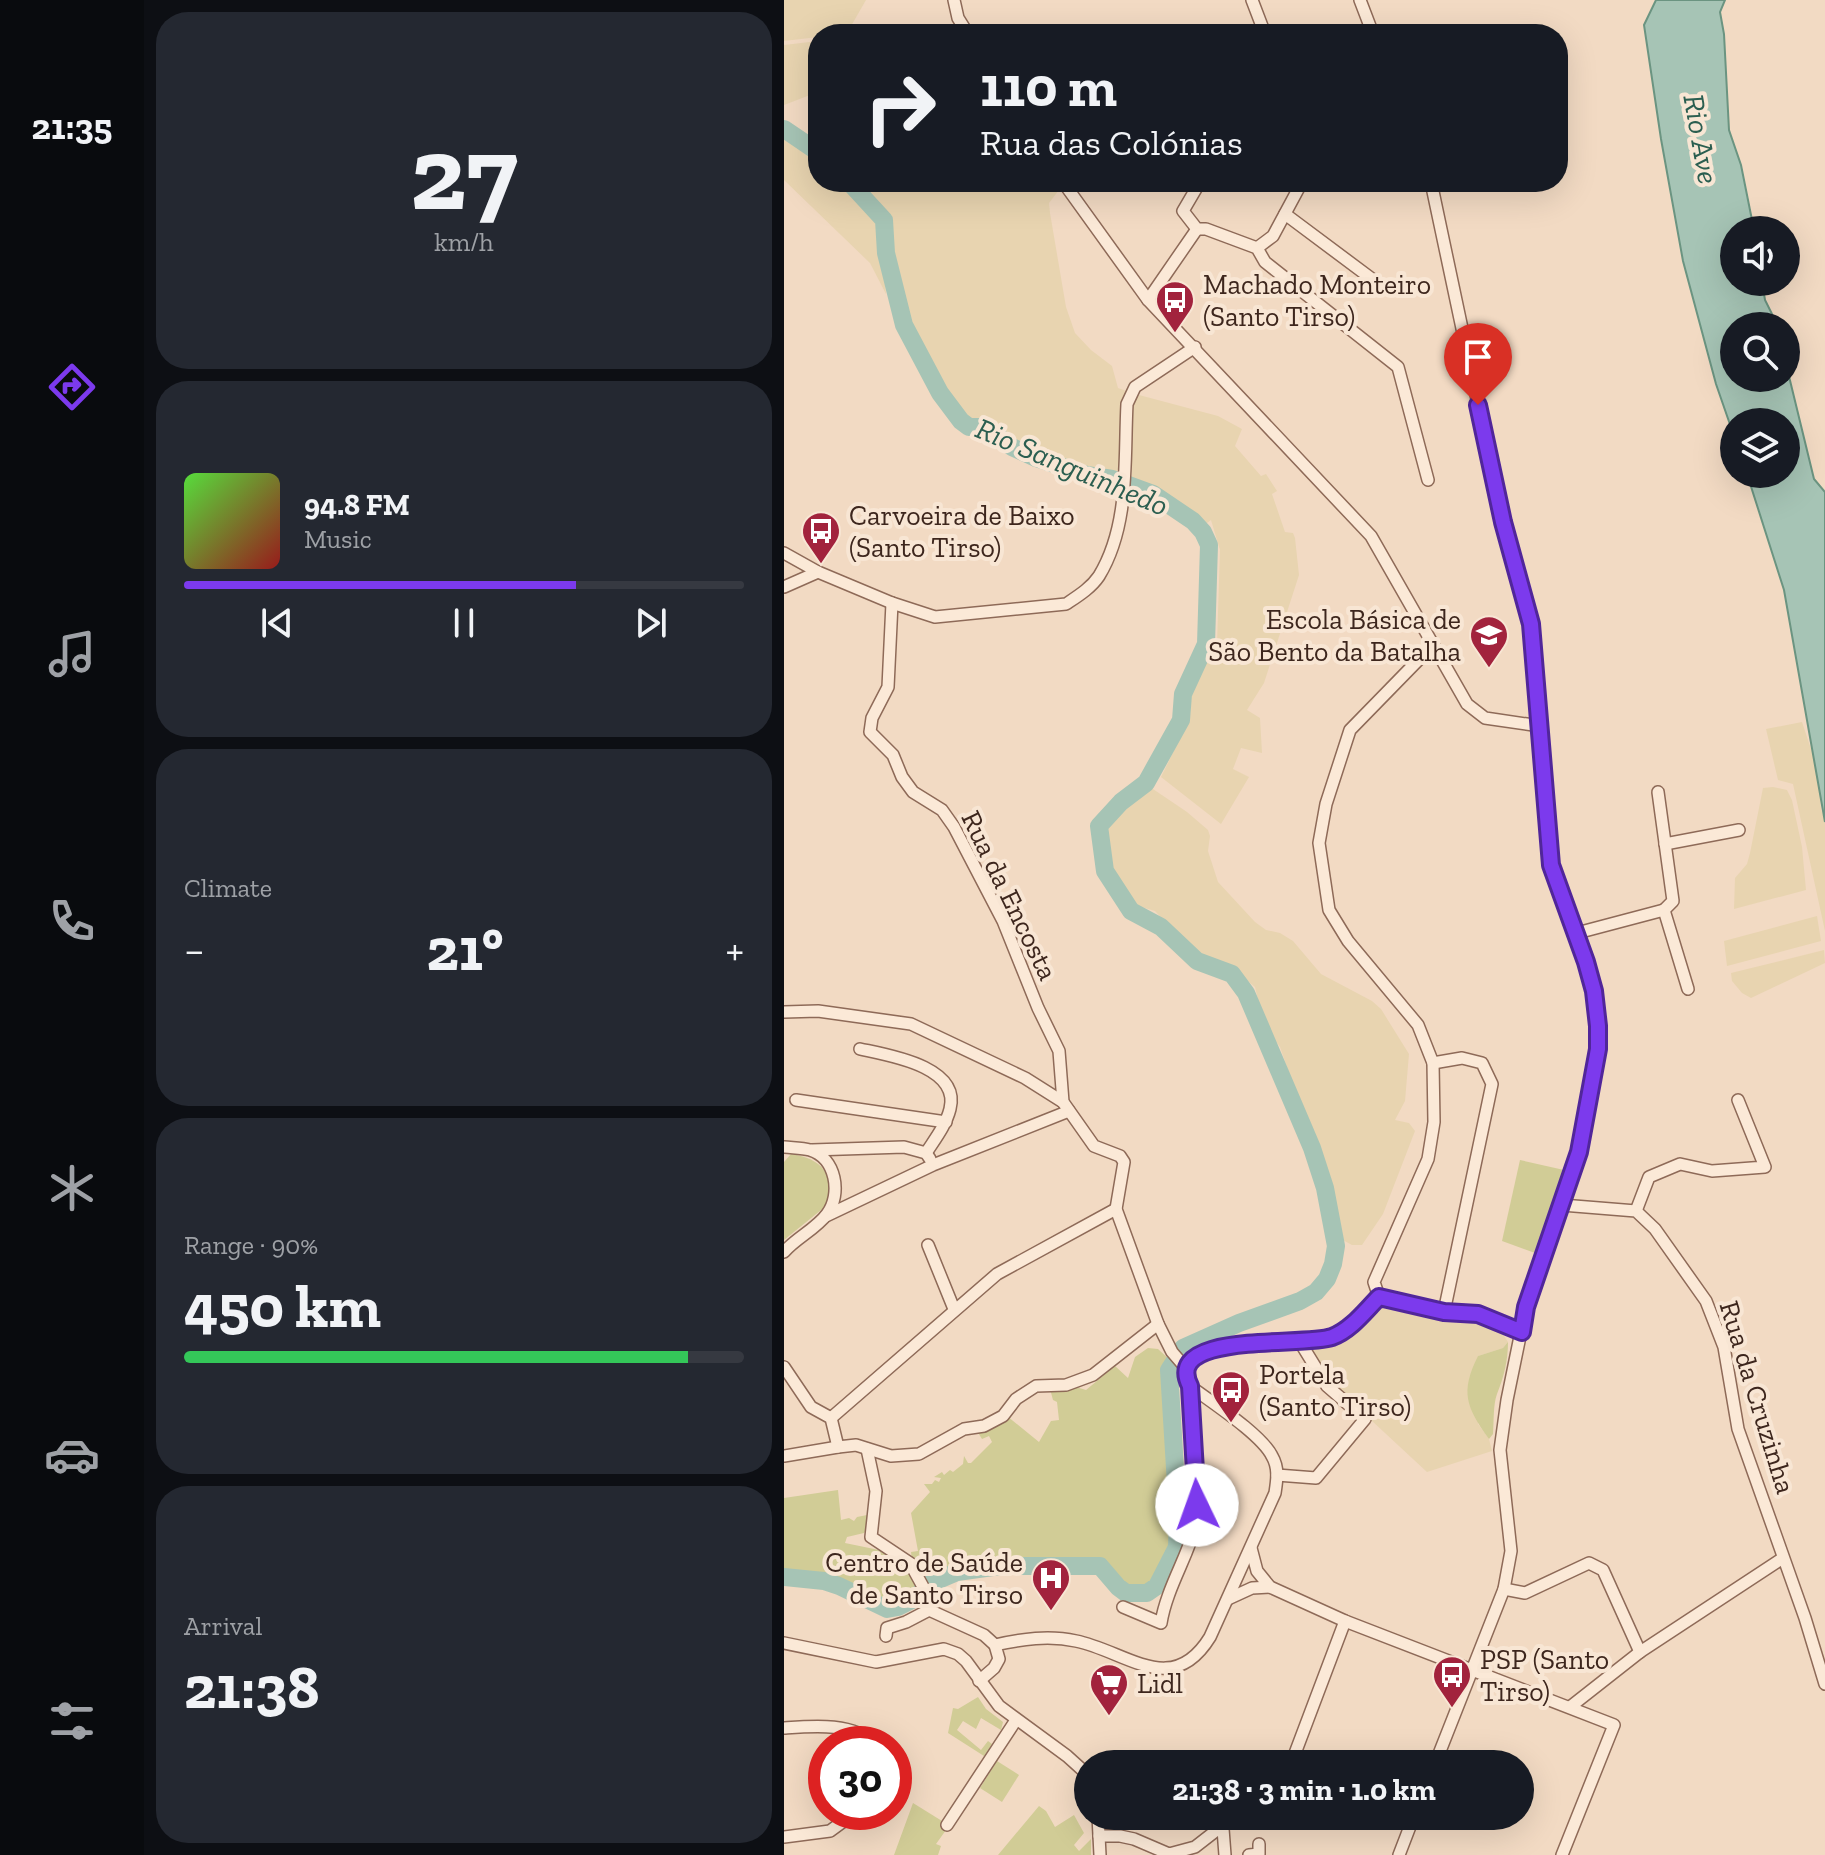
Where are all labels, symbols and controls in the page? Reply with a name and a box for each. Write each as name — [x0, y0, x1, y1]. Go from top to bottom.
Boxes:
text: 110 m — [980, 53, 1117, 120]
icon: right — [848, 56, 952, 160]
water label: Rio Ave — [1675, 91, 1727, 187]
text: 21:35 — [32, 105, 112, 148]
text: 27 — [410, 111, 518, 236]
text: Rua das Colónias — [980, 121, 1243, 164]
map controls — [1720, 216, 1800, 488]
button: sound — [1720, 216, 1800, 296]
text: km/h — [434, 226, 494, 258]
place label: Machado Monteiro (Santo Tirso) — [1203, 268, 1431, 333]
bus stop icon: Machado Monteiro (Santo Tirso) — [1154, 279, 1196, 334]
button: search — [1720, 312, 1800, 392]
pin — [1444, 323, 1512, 405]
icon: arrive — [1456, 335, 1500, 379]
icon: directions — [44, 359, 100, 415]
button: layers — [1720, 408, 1800, 488]
water label: Rio Sanguinhedo — [970, 410, 1174, 524]
text: 94.8 FM — [304, 487, 410, 523]
place label: Carvoeira de Baixo (Santo Tirso) — [849, 499, 1075, 564]
bus stop icon: Carvoeira de Baixo (Santo Tirso) — [800, 510, 842, 565]
text: Music — [304, 523, 372, 555]
icon: previous — [255, 601, 299, 645]
icon: pause — [442, 601, 486, 645]
icon: next — [629, 601, 673, 645]
place label: Escola Básica de São Bento da Batalha — [1208, 603, 1461, 668]
school or university icon: Escola Básica de São Bento da Batalha — [1468, 614, 1510, 669]
icon: music — [44, 626, 100, 682]
street label: Rua da Encosta — [954, 805, 1065, 986]
text: Climate — [184, 872, 272, 904]
icon: phone — [44, 893, 100, 949]
text: 21° — [426, 913, 504, 985]
text: − — [184, 923, 205, 976]
text: + — [725, 923, 744, 976]
icon: climate — [44, 1160, 100, 1216]
text: Range · 90% — [184, 1229, 318, 1261]
text: 450 km — [184, 1270, 381, 1342]
street label: Rua da Cruzinha — [1713, 1297, 1803, 1498]
place label: Portela (Santo Tirso) — [1259, 1358, 1411, 1423]
bus stop icon: Portela (Santo Tirso) — [1210, 1369, 1252, 1424]
icon: car — [44, 1427, 100, 1483]
position arrow — [1155, 1463, 1239, 1547]
place label: Centro de Saúde de Santo Tirso — [825, 1546, 1023, 1611]
hospital icon: Centro de Saúde de Santo Tirso — [1030, 1557, 1072, 1612]
text: Arrival — [184, 1610, 262, 1642]
place label: PSP (Santo Tirso) — [1480, 1643, 1609, 1708]
text: 21:38 — [184, 1651, 320, 1723]
bus stop icon: PSP (Santo Tirso) — [1431, 1654, 1473, 1709]
supermarket icon: Lidl — [1088, 1662, 1130, 1717]
place label: Lidl — [1137, 1667, 1183, 1700]
icon: filters — [44, 1693, 100, 1749]
speed limit sign: 30 — [808, 1726, 912, 1830]
text: 21:38 · 3 min · 1.0 km — [1172, 1772, 1436, 1808]

